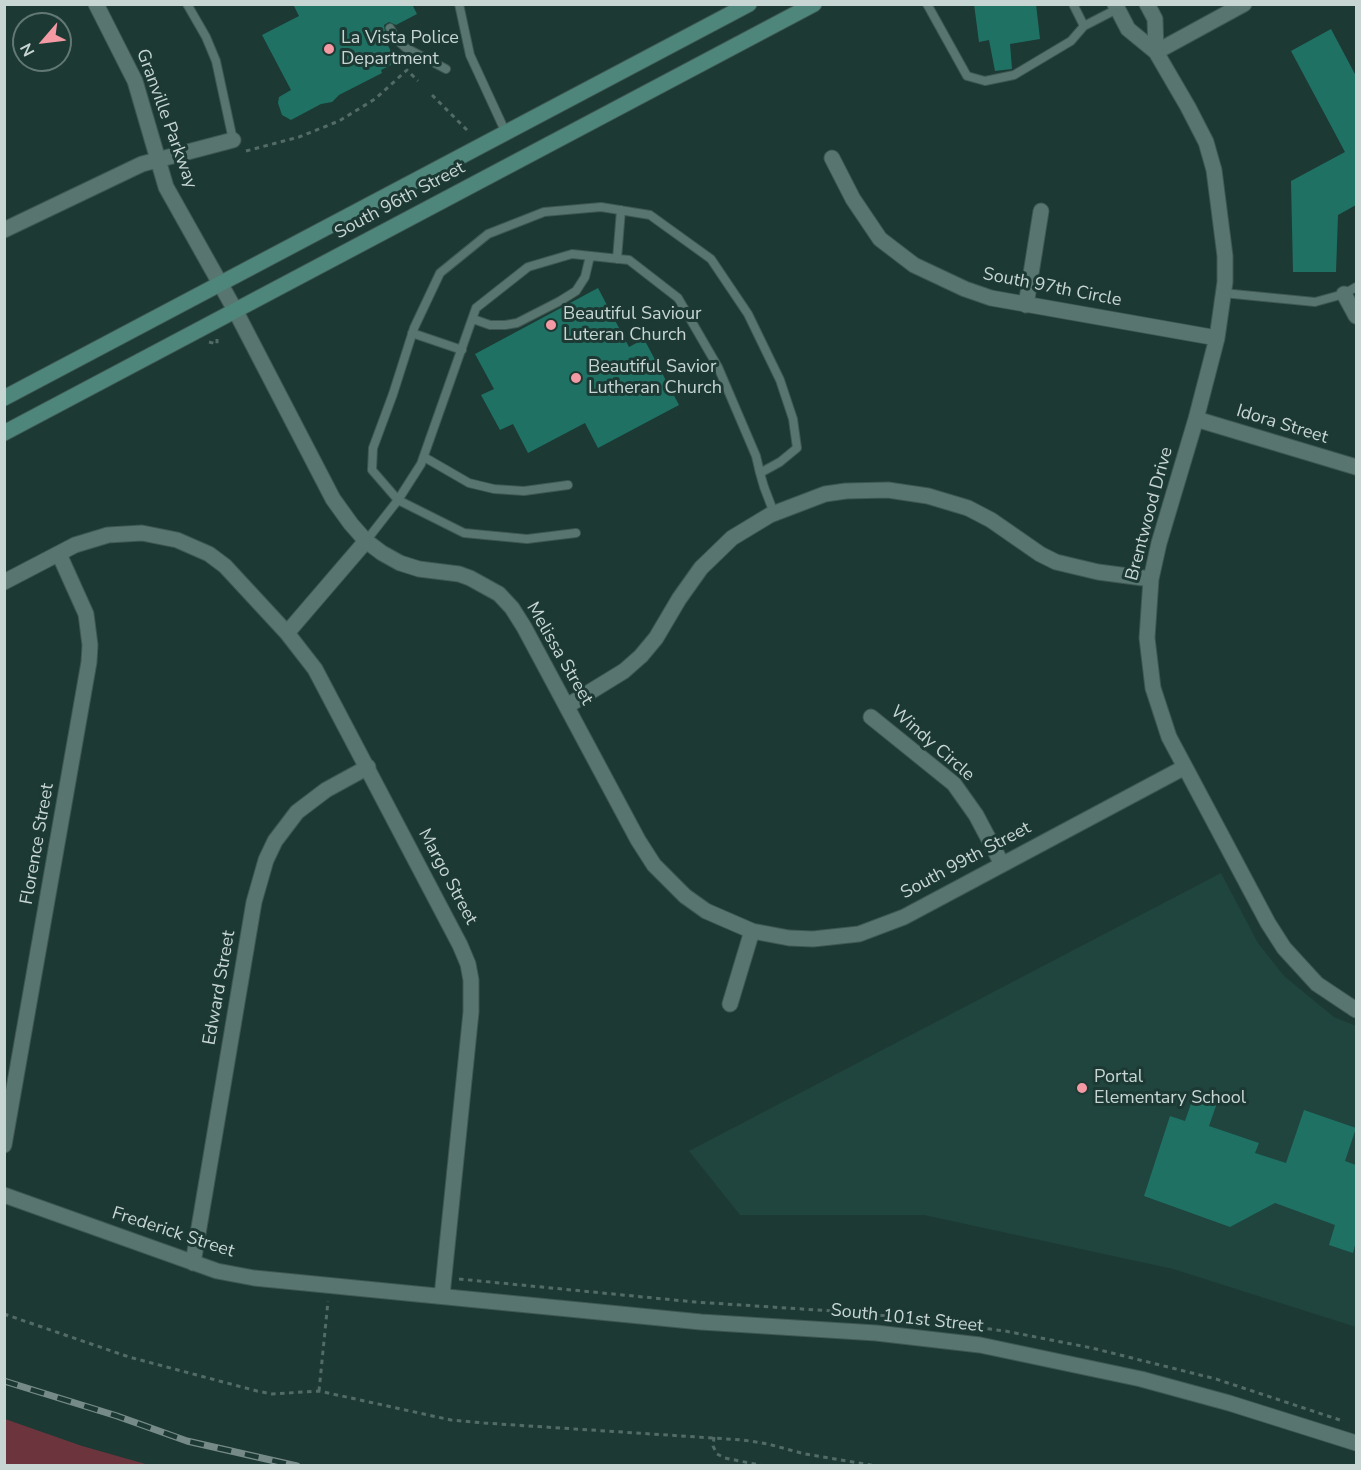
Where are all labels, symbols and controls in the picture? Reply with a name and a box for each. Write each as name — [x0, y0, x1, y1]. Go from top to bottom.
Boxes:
north arrow — [12, 12, 72, 72]
place label: La Vista Police Department — [341, 28, 459, 70]
text: N — [15, 39, 40, 60]
marker: La Vista Police Department — [322, 42, 336, 56]
street label: Granville Parkway — [131, 46, 201, 192]
street label: South 96th Street — [331, 158, 469, 244]
street label: South 97th Circle — [981, 264, 1123, 312]
place label: Beautiful Saviour Luteran Church — [563, 304, 701, 346]
marker: Beautiful Saviour Luteran Church — [544, 318, 558, 332]
place label: Beautiful Savior Lutheran Church — [588, 357, 722, 400]
marker: Beautiful Savior Lutheran Church — [569, 371, 583, 385]
street label: Idora Street — [1234, 401, 1330, 449]
street label: Brentwood Drive — [1122, 445, 1178, 583]
street label: Melissa Street — [521, 599, 597, 709]
street label: Windy Circle — [886, 702, 978, 786]
street label: Florence Street — [17, 782, 59, 906]
street label: South 99th Street — [897, 818, 1035, 904]
street label: Margo Street — [413, 825, 481, 929]
street label: Edward Street — [199, 929, 241, 1047]
place label: Portal Elementary School — [1094, 1067, 1246, 1110]
marker: Portal Elementary School — [1075, 1081, 1089, 1095]
street label: Frederick Street — [109, 1203, 237, 1263]
street label: South 101st Street — [830, 1300, 984, 1338]

